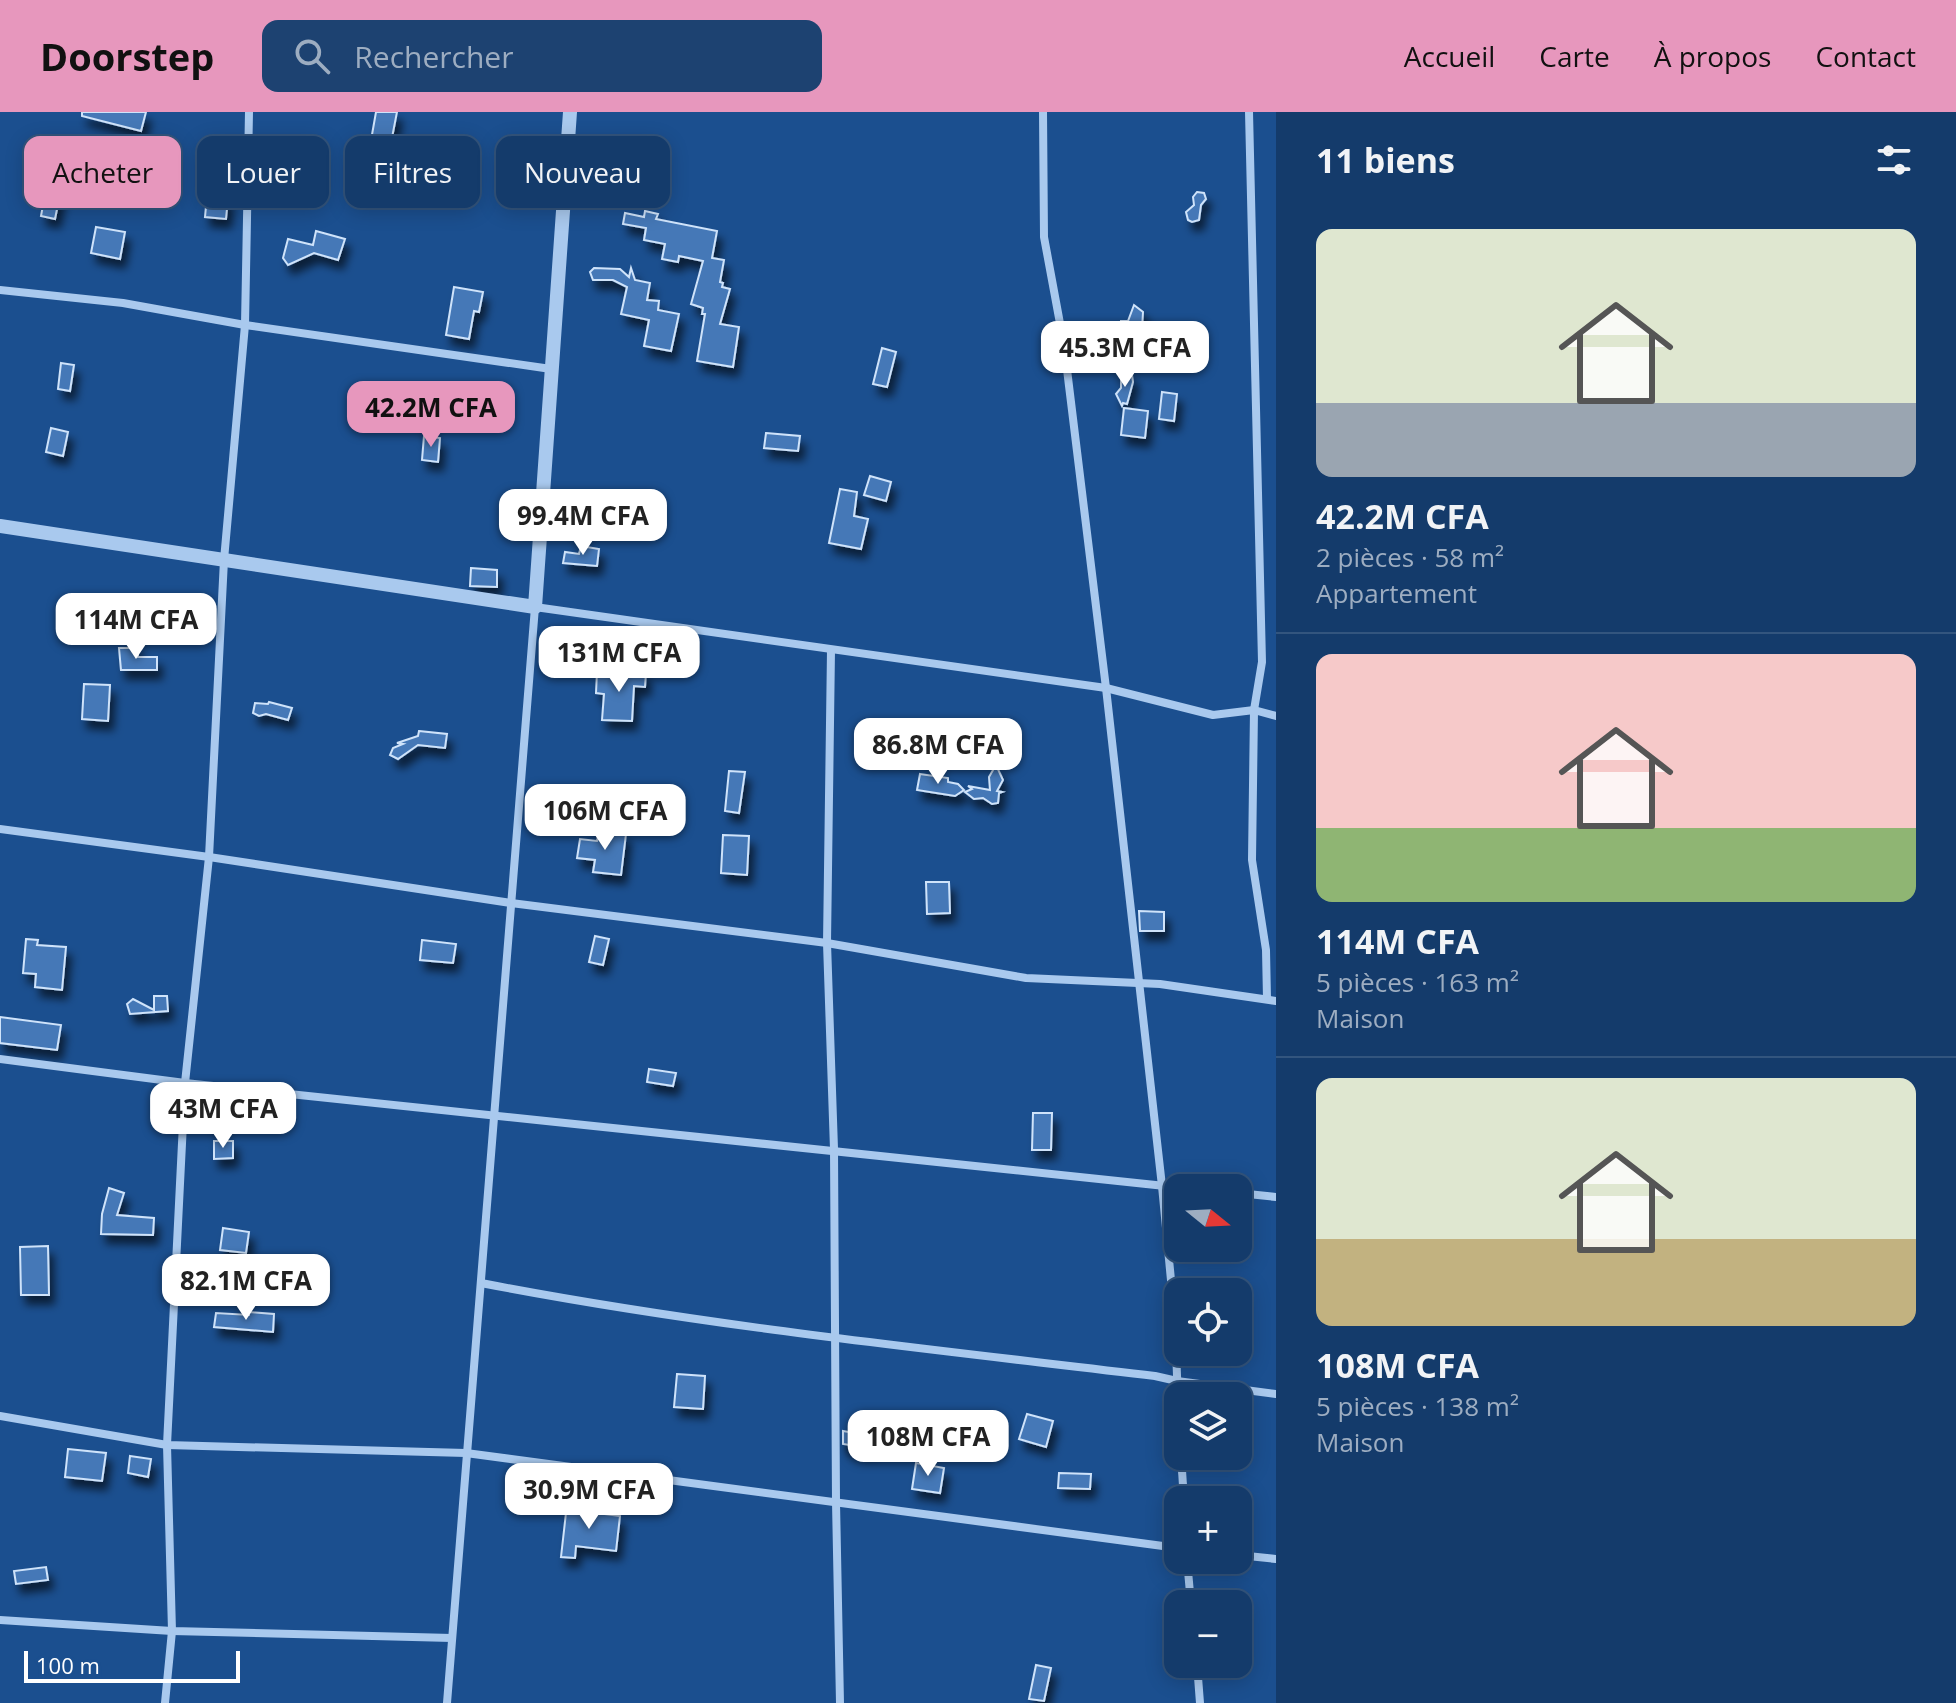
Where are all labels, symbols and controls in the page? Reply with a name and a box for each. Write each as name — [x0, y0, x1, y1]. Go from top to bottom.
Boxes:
search box — [262, 20, 822, 92]
text: Doorstep — [40, 30, 214, 82]
icon: search — [290, 34, 334, 78]
text: Rechercher — [354, 36, 513, 77]
text: Accueil — [1404, 37, 1495, 75]
text: Carte — [1539, 37, 1610, 75]
text: À propos — [1654, 37, 1771, 75]
text: Contact — [1815, 37, 1916, 75]
chip: Acheter — [24, 136, 181, 208]
chip: Louer — [197, 136, 329, 208]
chip: Filtres — [345, 136, 480, 208]
chip: Nouveau — [496, 136, 670, 208]
text: 11 biens — [1316, 137, 1455, 183]
icon: filters — [1872, 138, 1916, 182]
icon: home — [1544, 281, 1688, 425]
pin: 45.3M CFA — [1033, 321, 1217, 389]
text: 45.3M CFA — [1059, 329, 1191, 365]
pin: 42.2M CFA — [339, 381, 523, 449]
text: 42.2M CFA — [365, 389, 497, 425]
pin: 99.4M CFA — [491, 489, 675, 557]
text: 42.2M CFA — [1316, 493, 1489, 539]
text: 99.4M CFA — [517, 497, 649, 533]
text: 2 pièces · 58 m² — [1316, 539, 1504, 575]
text: Appartement — [1316, 575, 1477, 611]
pin: 114M CFA — [53, 593, 219, 661]
text: 114M CFA — [74, 601, 198, 637]
pin: 131M CFA — [536, 626, 702, 694]
text: 131M CFA — [557, 634, 681, 670]
icon: home — [1544, 706, 1688, 850]
pin: 86.8M CFA — [846, 718, 1030, 786]
text: 86.8M CFA — [872, 726, 1004, 762]
pin: 106M CFA — [522, 784, 688, 852]
text: 106M CFA — [543, 792, 667, 828]
text: 114M CFA — [1316, 918, 1479, 964]
text: 5 pièces · 163 m² — [1316, 964, 1519, 1000]
text: Maison — [1316, 1000, 1404, 1036]
pin: 43M CFA — [149, 1082, 297, 1150]
text: 43M CFA — [168, 1090, 278, 1126]
icon: home — [1544, 1130, 1688, 1274]
north arrow — [1164, 1174, 1252, 1262]
map controls — [1164, 1174, 1252, 1678]
pin: 82.1M CFA — [154, 1254, 338, 1322]
text: 82.1M CFA — [180, 1262, 312, 1298]
button: locate — [1164, 1278, 1252, 1366]
text: 108M CFA — [1316, 1342, 1479, 1388]
button: layers — [1164, 1382, 1252, 1470]
text: 5 pièces · 138 m² — [1316, 1388, 1519, 1424]
pin: 108M CFA — [845, 1410, 1011, 1478]
text: 108M CFA — [866, 1418, 990, 1454]
text: Maison — [1316, 1424, 1404, 1460]
pin: 30.9M CFA — [497, 1463, 681, 1531]
text: 30.9M CFA — [523, 1471, 655, 1507]
button: + — [1164, 1486, 1252, 1574]
button: − — [1164, 1590, 1252, 1678]
scale bar — [24, 1647, 240, 1683]
text: 100 m — [36, 1650, 100, 1680]

